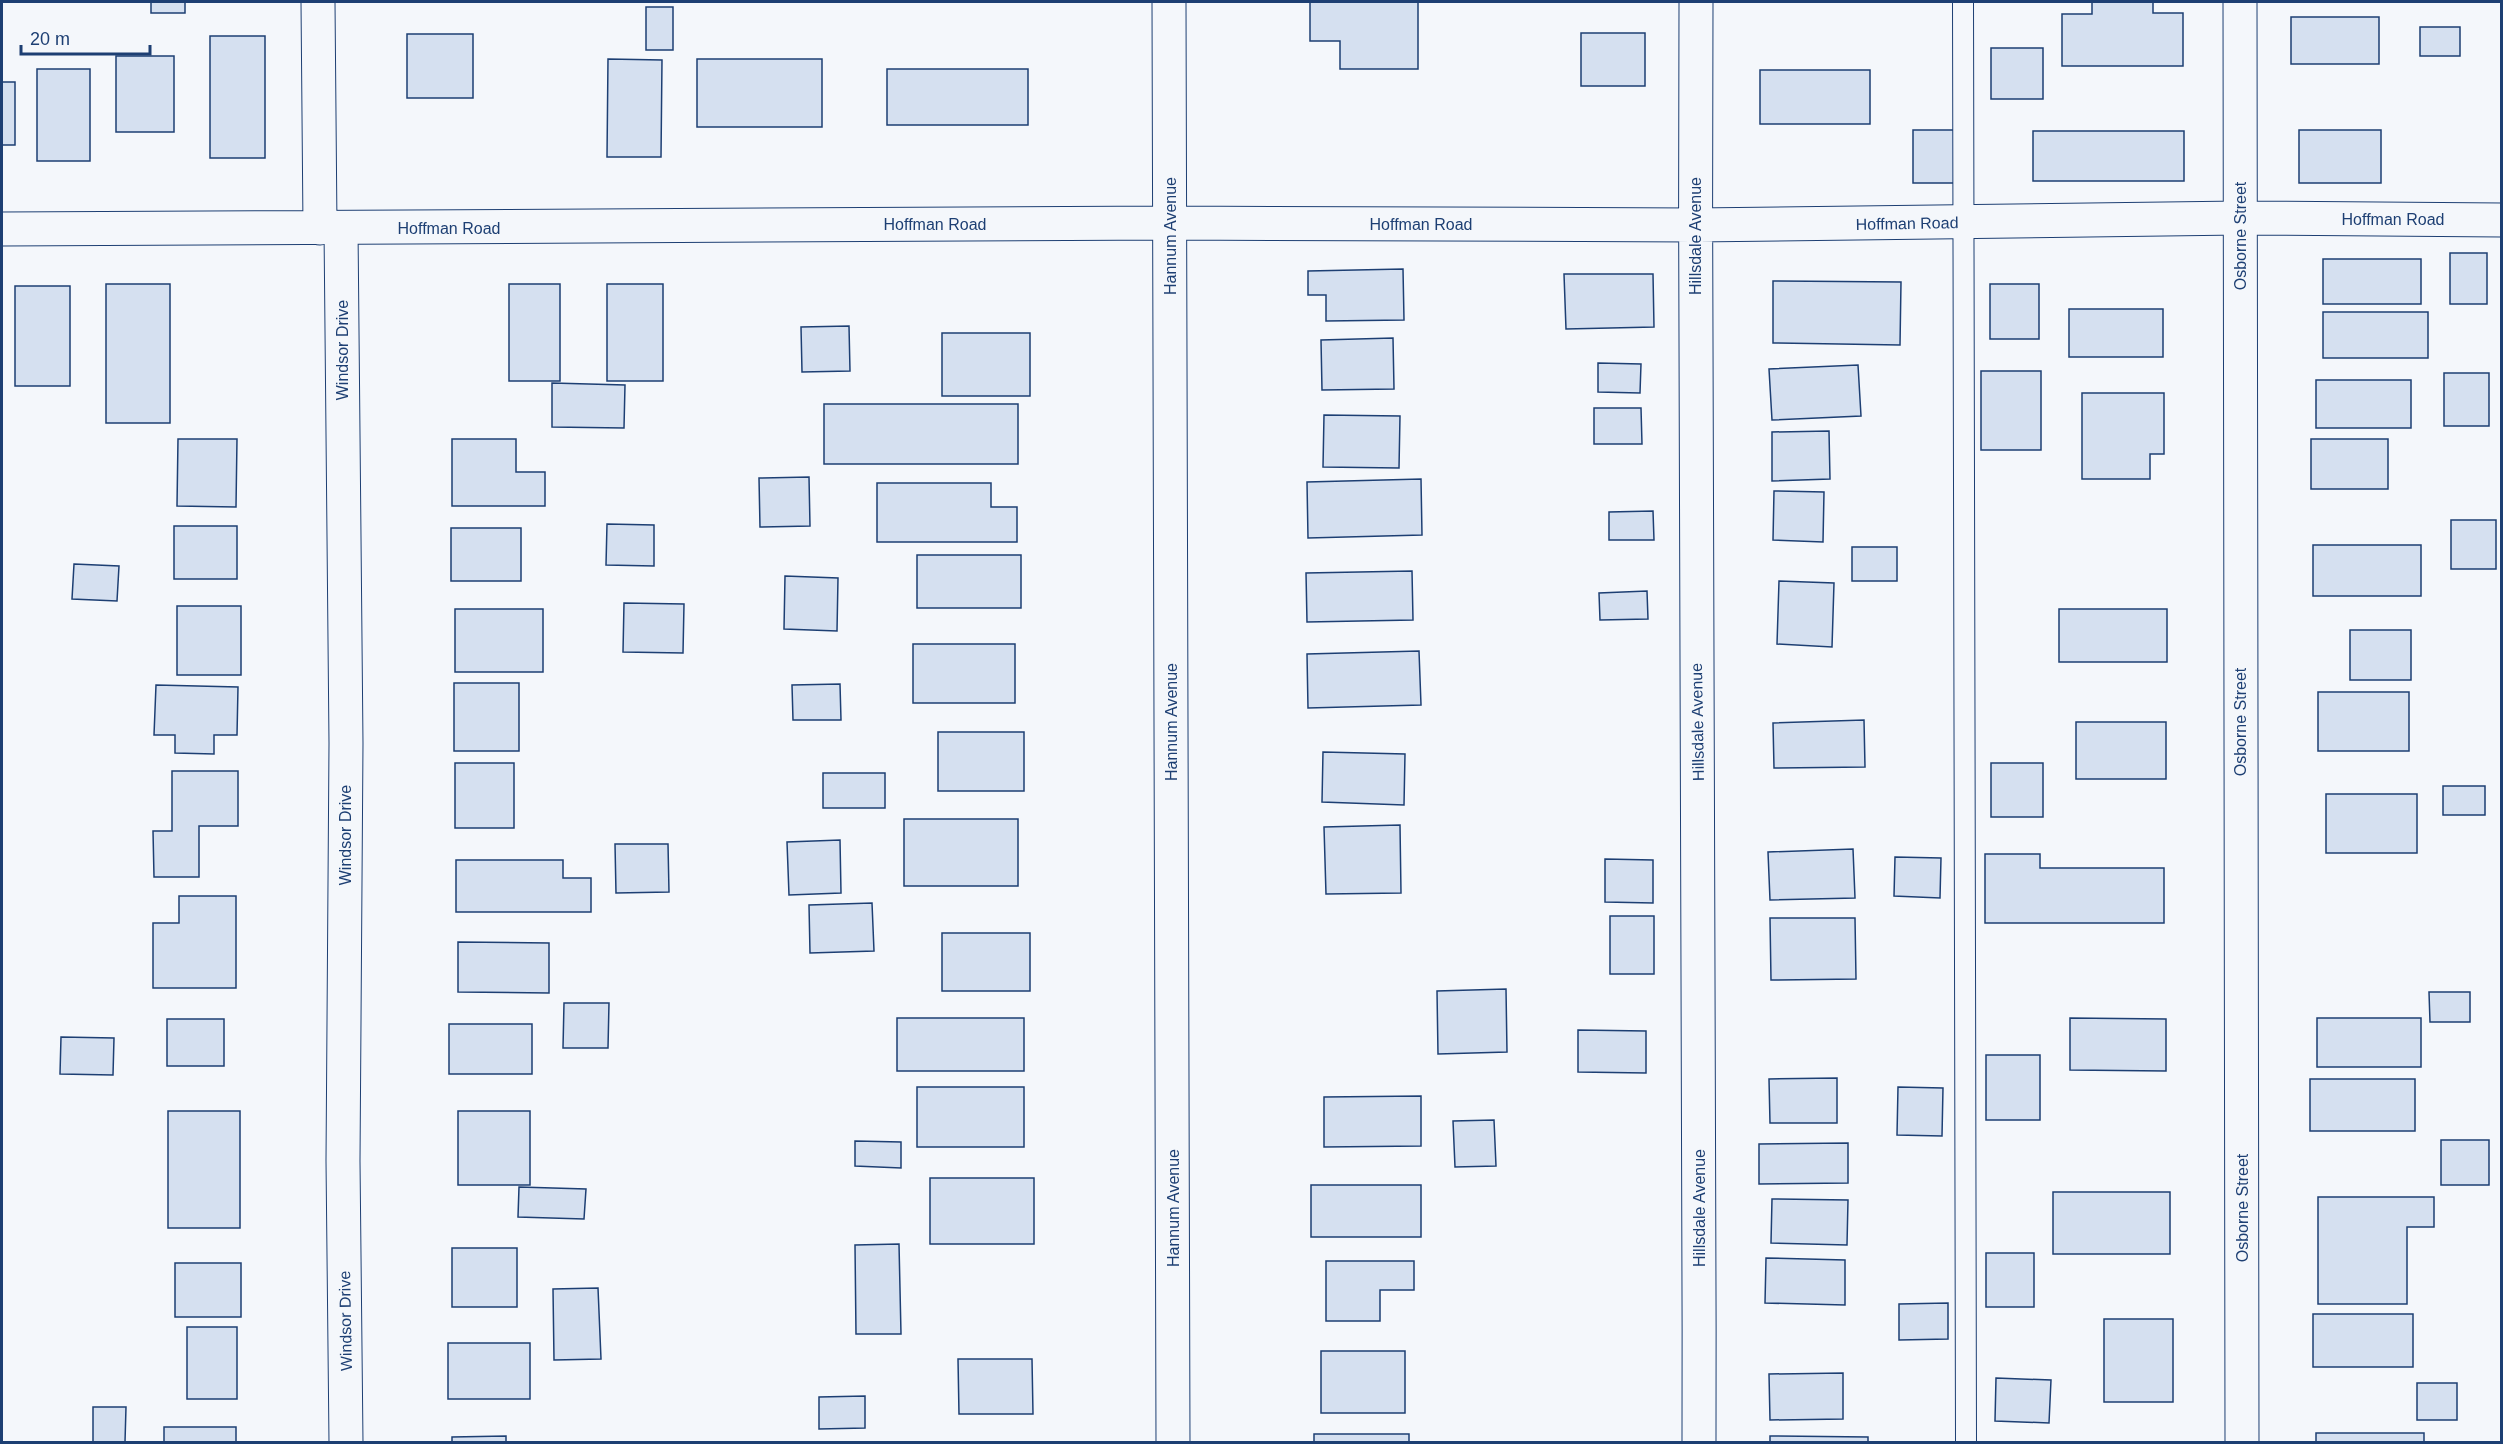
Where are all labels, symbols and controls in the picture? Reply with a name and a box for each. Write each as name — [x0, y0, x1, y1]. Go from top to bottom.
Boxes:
scale bar — [21, 18, 150, 56]
text: 20 m — [30, 29, 70, 49]
street label: Hannum Avenue — [1162, 177, 1179, 295]
street label: Hillsdale Avenue — [1687, 177, 1704, 295]
street label: Osborne Street — [2232, 181, 2249, 290]
street label: Hoffman Road — [2342, 211, 2444, 228]
street label: Hoffman Road — [1855, 214, 1959, 233]
street label: Hoffman Road — [884, 216, 986, 233]
street label: Hoffman Road — [1370, 216, 1472, 233]
street label: Hoffman Road — [398, 220, 500, 237]
street label: Windsor Drive — [334, 300, 351, 400]
street label: Hannum Avenue — [1163, 663, 1180, 781]
street label: Hillsdale Avenue — [1688, 663, 1707, 781]
street label: Osborne Street — [2232, 667, 2249, 776]
street label: Windsor Drive — [337, 785, 354, 885]
street label: Hannum Avenue — [1165, 1149, 1182, 1267]
street label: Hillsdale Avenue — [1691, 1149, 1708, 1267]
street label: Osborne Street — [2234, 1153, 2251, 1262]
street label: Windsor Drive — [336, 1271, 355, 1371]

